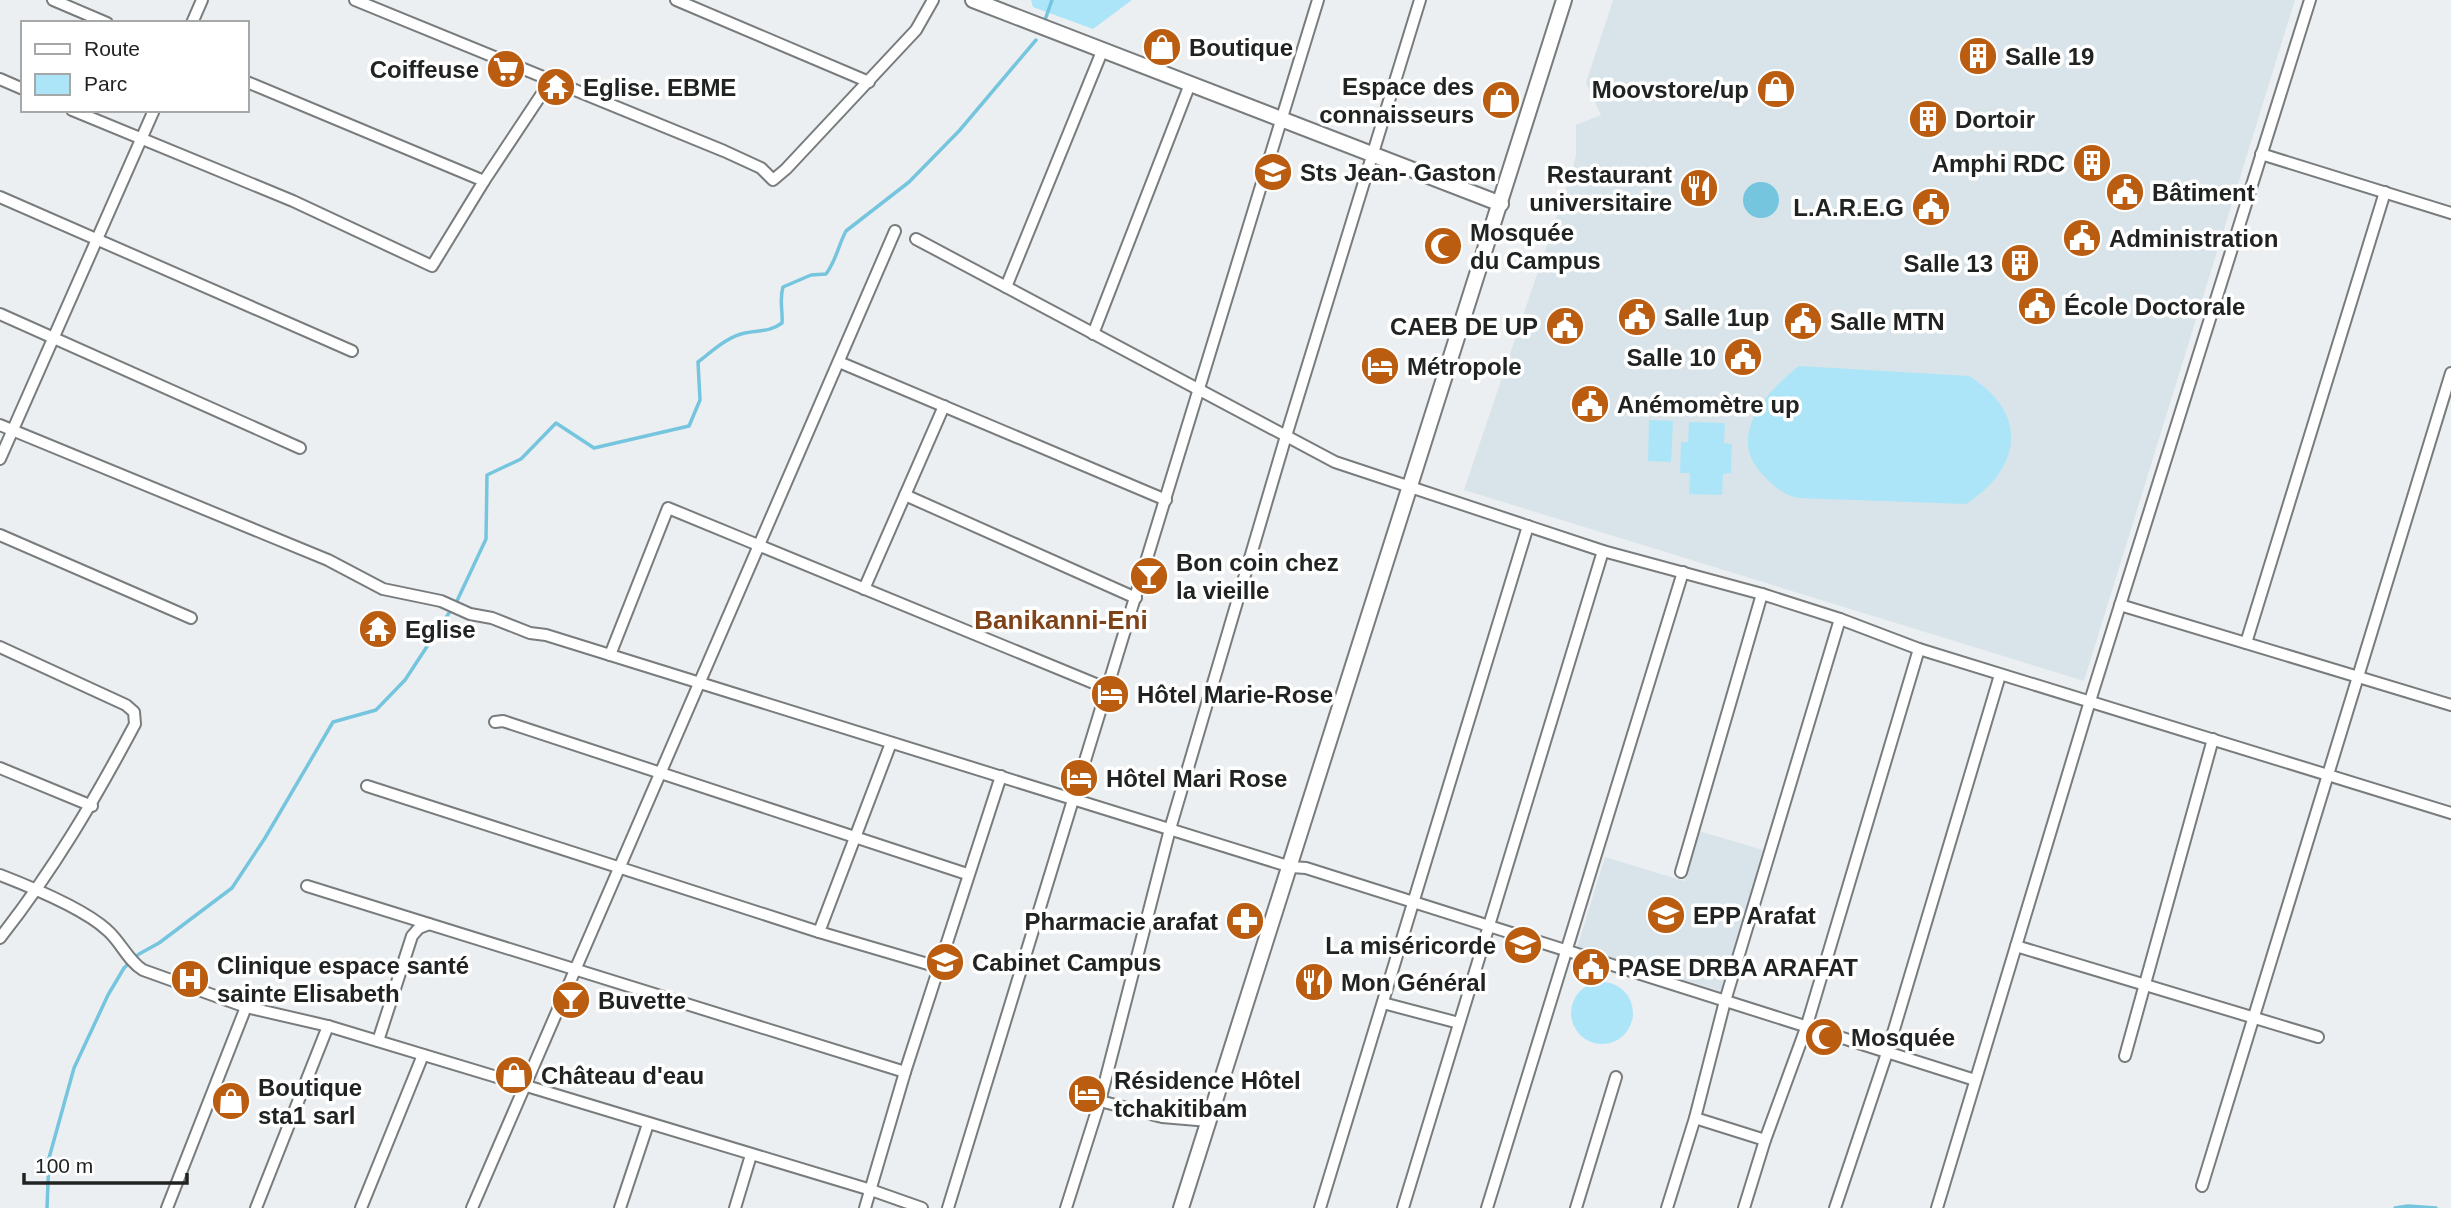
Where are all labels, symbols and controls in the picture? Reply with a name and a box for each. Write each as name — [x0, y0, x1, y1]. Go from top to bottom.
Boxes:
legend — [21, 21, 248, 112]
shop icon: Boutique — [1141, 26, 1183, 68]
place label: Boutique — [1189, 34, 1293, 61]
building icon: Salle 19 — [1957, 35, 1999, 77]
text: Route — [84, 37, 140, 60]
place label: Salle 19 — [2005, 43, 2094, 70]
supermarket icon: Coiffeuse — [485, 48, 527, 90]
place label: Coiffeuse — [370, 56, 479, 83]
temple icon: Eglise. EBME — [535, 66, 577, 108]
shop icon: Moovstore/up — [1755, 68, 1797, 110]
text: Parc — [84, 72, 127, 95]
place label: Espace des connaisseurs — [1319, 73, 1474, 128]
place label: Eglise. EBME — [583, 74, 736, 101]
place label: Moovstore/up — [1592, 76, 1749, 103]
shop icon: Espace des connaisseurs — [1480, 79, 1522, 121]
building icon: Dortoir — [1907, 98, 1949, 140]
place label: Dortoir — [1955, 106, 2035, 133]
building icon: Amphi RDC — [2071, 142, 2113, 184]
place label: Amphi RDC — [1932, 150, 2065, 177]
school or university icon: Sts Jean- Gaston — [1252, 151, 1294, 193]
place label: Sts Jean- Gaston — [1300, 159, 1496, 186]
place label: Restaurant universitaire — [1529, 161, 1672, 216]
restaurant icon: Restaurant universitaire — [1678, 167, 1720, 209]
public building icon: Bâtiment — [2104, 171, 2146, 213]
place label: Bâtiment — [2152, 179, 2255, 206]
public building icon: L.A.R.E.G — [1910, 186, 1952, 228]
place label: L.A.R.E.G — [1793, 194, 1904, 221]
public building icon: Administration — [2061, 217, 2103, 259]
place label: Mosquée du Campus — [1470, 219, 1601, 274]
mosque icon: Mosquée du Campus — [1422, 225, 1464, 267]
place label: Administration — [2109, 225, 2278, 252]
building icon: Salle 13 — [1999, 242, 2041, 284]
place label: Salle 13 — [1904, 250, 1993, 277]
public building icon: École Doctorale — [2016, 285, 2058, 327]
place label: École Doctorale — [2064, 293, 2245, 320]
public building icon: Salle 1up — [1616, 296, 1658, 338]
public building icon: Salle MTN — [1782, 300, 1824, 342]
place label: Salle 1up — [1664, 304, 1769, 331]
public building icon: CAEB DE UP — [1544, 305, 1586, 347]
place label: Salle MTN — [1830, 308, 1945, 335]
place label: CAEB DE UP — [1390, 313, 1538, 340]
public building icon: Salle 10 — [1722, 336, 1764, 378]
place label: Salle 10 — [1627, 344, 1716, 371]
hotel icon: Métropole — [1359, 345, 1401, 387]
place label: Métropole — [1407, 353, 1522, 380]
public building icon: Anémomètre up — [1569, 383, 1611, 425]
place label: Anémomètre up — [1617, 391, 1800, 418]
place label: Bon coin chez la vieille — [1176, 549, 1339, 604]
bar icon: Bon coin chez la vieille — [1128, 555, 1170, 597]
district label: Banikanni-Eni — [974, 605, 1148, 635]
temple icon: Eglise — [357, 608, 399, 650]
place label: Eglise — [405, 616, 476, 643]
hotel icon: Hôtel Marie-Rose — [1089, 673, 1131, 715]
place label: Hôtel Marie-Rose — [1137, 681, 1333, 708]
hotel icon: Hôtel Mari Rose — [1058, 757, 1100, 799]
place label: Hôtel Mari Rose — [1106, 765, 1287, 792]
school or university icon: EPP Arafat — [1645, 894, 1687, 936]
pharmacy icon: Pharmacie arafat — [1224, 900, 1266, 942]
place label: EPP Arafat — [1693, 902, 1816, 929]
place label: Pharmacie arafat — [1025, 908, 1218, 935]
school or university icon: La miséricorde — [1502, 924, 1544, 966]
place label: La miséricorde — [1325, 932, 1496, 959]
school or university icon: Cabinet Campus — [924, 941, 966, 983]
public building icon: PASE DRBA ARAFAT — [1570, 946, 1612, 988]
place label: Cabinet Campus — [972, 949, 1161, 976]
place label: Clinique espace santé sainte Elisabeth — [217, 952, 469, 1007]
place label: PASE DRBA ARAFAT — [1618, 954, 1858, 981]
hospital icon: Clinique espace santé sainte Elisabeth — [169, 958, 211, 1000]
restaurant icon: Mon Général — [1293, 961, 1335, 1003]
place label: Mon Général — [1341, 969, 1486, 996]
bar icon: Buvette — [550, 979, 592, 1021]
place label: Buvette — [598, 987, 686, 1014]
mosque icon: Mosquée — [1803, 1016, 1845, 1058]
place label: Mosquée — [1851, 1024, 1955, 1051]
shop icon: Château d'eau — [493, 1054, 535, 1096]
place label: Château d'eau — [541, 1062, 704, 1089]
place label: Résidence Hôtel tchakitibam — [1114, 1067, 1301, 1122]
hotel icon: Résidence Hôtel tchakitibam — [1066, 1073, 1108, 1115]
place label: Boutique sta1 sarl — [258, 1074, 362, 1129]
shop icon: Boutique sta1 sarl — [210, 1080, 252, 1122]
scale bar — [24, 1142, 187, 1186]
text: 100 m — [35, 1154, 93, 1177]

